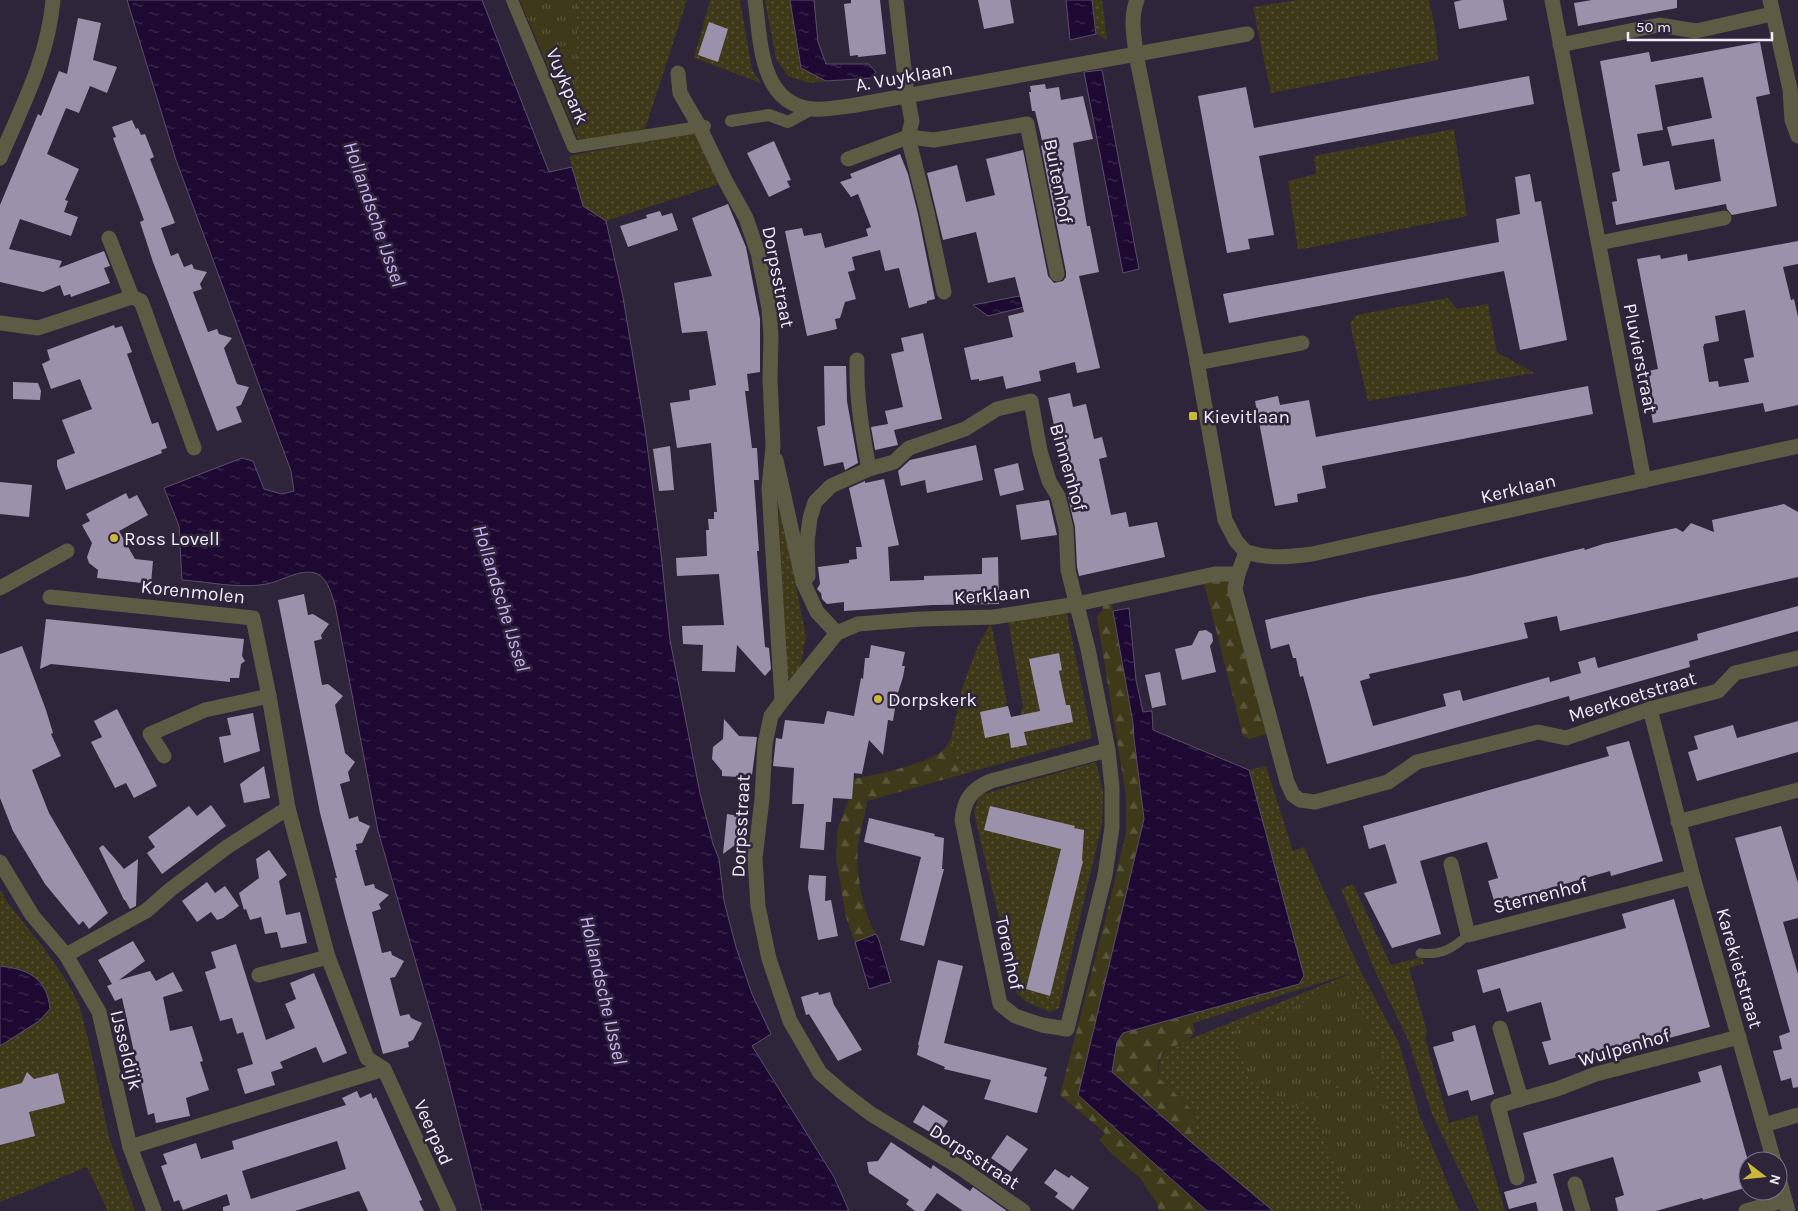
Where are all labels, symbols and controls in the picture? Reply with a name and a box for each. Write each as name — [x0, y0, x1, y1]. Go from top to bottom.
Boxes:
scale bar — [1628, 10, 1772, 42]
text: 50 m — [1636, 18, 1671, 36]
street label: Vuykpark — [541, 45, 593, 128]
street label: A. Vuyklaan — [854, 58, 954, 96]
street label: Buitenhof — [1039, 137, 1077, 226]
water label: Hollandsche IJssel — [339, 138, 410, 290]
street label: Dorpsstraat — [757, 225, 799, 330]
street label: Pluvierstraat — [1619, 301, 1661, 415]
place label: Kievitlaan — [1203, 406, 1290, 428]
marker: Kievitlaan — [1187, 410, 1199, 422]
street label: Binnenhof — [1045, 421, 1091, 514]
street label: Kerklaan — [1478, 470, 1558, 508]
water label: Hollandsche IJssel — [468, 522, 535, 674]
place label: Ross Lovell — [124, 528, 220, 550]
marker: Ross Lovell — [108, 532, 120, 544]
street label: Korenmolen — [140, 576, 246, 608]
street label: Kerklaan — [953, 581, 1031, 609]
street label: Meerkoetstraat — [1566, 667, 1699, 727]
place label: Dorpskerk — [888, 689, 977, 711]
marker: Dorpskerk — [872, 693, 884, 705]
street label: Dorpsstraat — [727, 774, 755, 878]
street label: Sternenhof — [1491, 874, 1590, 918]
street label: Karekietstraat — [1711, 906, 1767, 1031]
water label: Hollandsche IJssel — [575, 913, 632, 1067]
street label: Torenhof — [990, 914, 1028, 993]
street label: IJsseldijk — [105, 1008, 147, 1093]
street label: Wulpenhof — [1576, 1024, 1673, 1071]
street label: Veerpad — [409, 1096, 457, 1169]
street label: Dorpsstraat — [925, 1120, 1024, 1194]
north arrow — [1738, 1151, 1788, 1201]
text: N — [1765, 1172, 1785, 1187]

